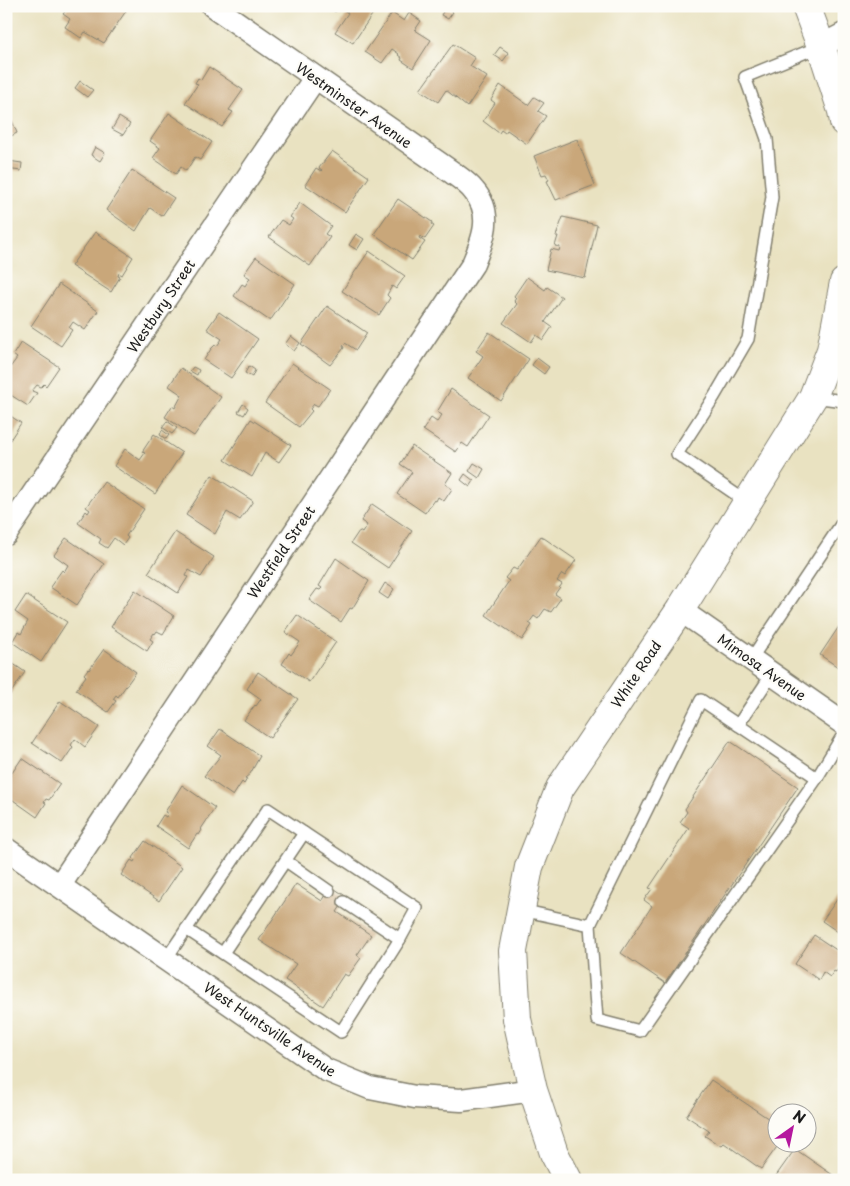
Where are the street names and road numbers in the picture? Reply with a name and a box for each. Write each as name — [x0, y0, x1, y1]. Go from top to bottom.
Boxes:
street label: Westminster Avenue — [292, 57, 417, 153]
street label: Westbury Street — [122, 255, 200, 357]
street label: Westfield Street — [242, 501, 320, 603]
street label: Mimosa Avenue — [713, 628, 811, 706]
street label: White Road — [606, 636, 666, 712]
street label: West Huntsville Avenue — [199, 977, 341, 1082]

